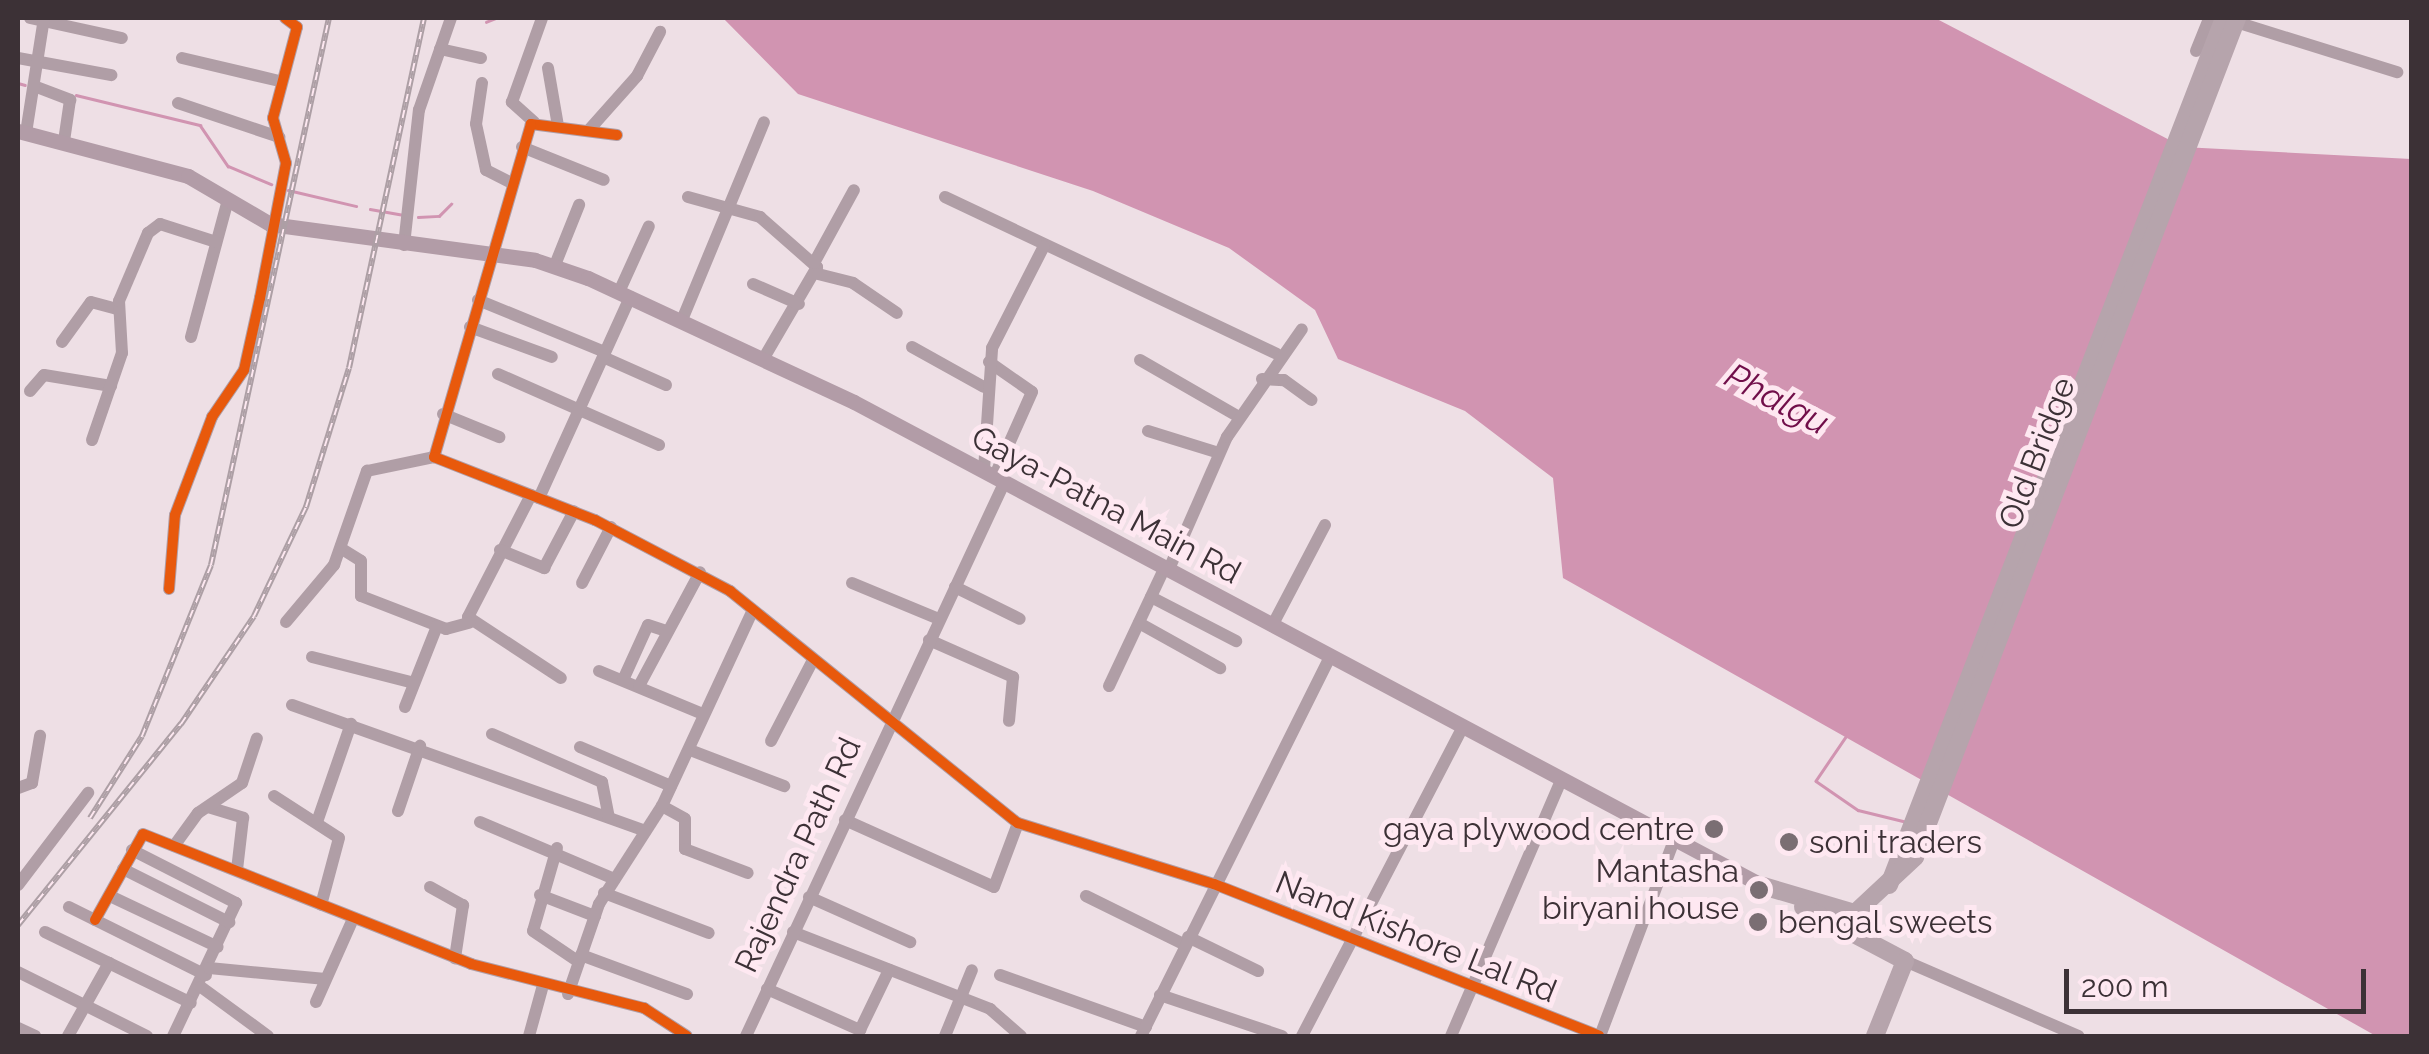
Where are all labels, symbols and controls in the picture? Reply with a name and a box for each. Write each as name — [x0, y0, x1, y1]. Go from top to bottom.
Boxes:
water label: Phalgu — [1718, 354, 1836, 444]
street label: Old Bridge — [1991, 372, 2083, 534]
street label: Gaya-Patna Main Rd — [965, 418, 1247, 592]
street label: Rajendra Path Rd — [727, 732, 869, 978]
place label: gaya plywood centre — [1383, 810, 1694, 848]
marker: gaya plywood centre — [1703, 818, 1725, 840]
place label: soni traders — [1809, 823, 1982, 861]
marker: soni traders — [1778, 831, 1800, 853]
place label: Mantasha biryani house — [1542, 853, 1739, 928]
street label: Nand Kishore Lal Rd — [1270, 863, 1562, 1011]
marker: Mantasha biryani house — [1748, 879, 1770, 901]
place label: bengal sweets — [1778, 903, 1993, 941]
marker: bengal sweets — [1747, 911, 1769, 933]
scale bar — [2069, 949, 2372, 1011]
text: 200 m — [2081, 969, 2169, 1004]

